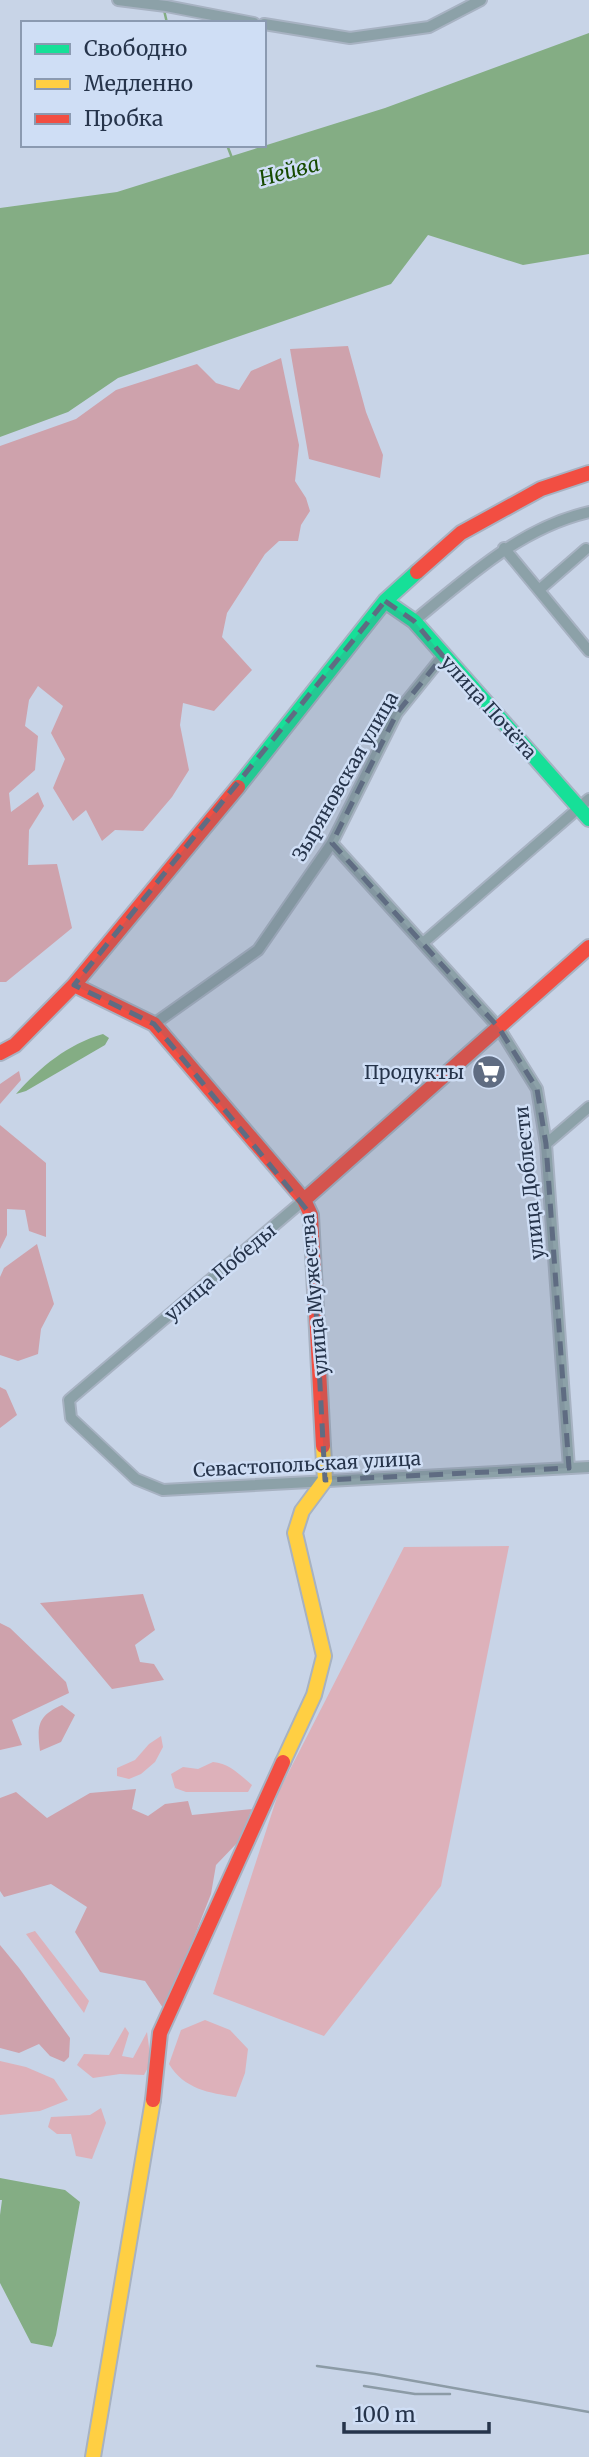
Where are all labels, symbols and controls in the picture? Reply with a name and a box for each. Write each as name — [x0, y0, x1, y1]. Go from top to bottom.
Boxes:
legend — [21, 21, 266, 147]
text: Свободно — [84, 35, 187, 62]
text: Медленно — [84, 70, 193, 97]
text: Пробка — [84, 105, 163, 132]
water label: Нейва — [256, 150, 322, 192]
street label: улица Почёта — [436, 650, 542, 764]
street label: Зыряновская улица — [287, 687, 403, 865]
supermarket icon: Продукты — [470, 1053, 508, 1091]
place label: Продукты — [364, 1060, 464, 1084]
street label: улица Доблести — [509, 1105, 549, 1261]
street label: улица Мужества — [295, 1213, 333, 1377]
street label: улица Победы — [159, 1218, 281, 1326]
street label: Севастопольская улица — [193, 1446, 421, 1482]
scale bar — [344, 2390, 489, 2434]
text: 100 m — [354, 2401, 416, 2428]

